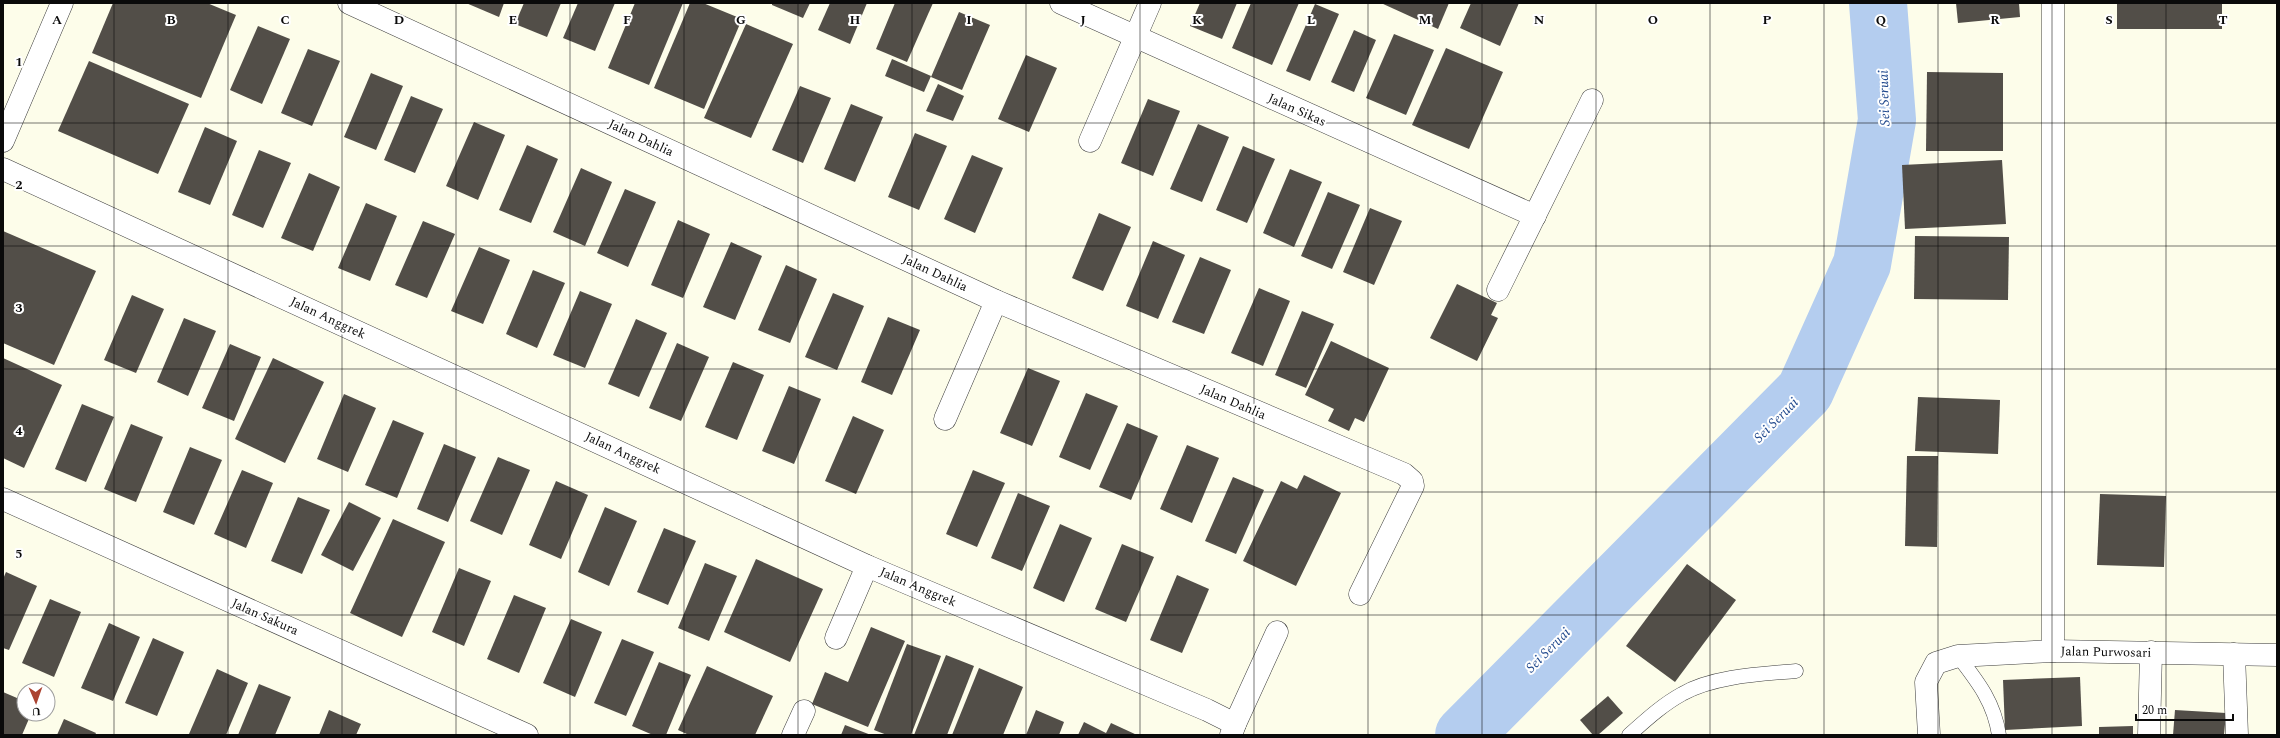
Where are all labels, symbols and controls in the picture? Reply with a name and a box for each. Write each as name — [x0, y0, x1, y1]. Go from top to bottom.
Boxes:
text: A — [52, 10, 62, 30]
text: B — [166, 10, 176, 30]
text: C — [280, 10, 290, 30]
text: D — [394, 10, 404, 30]
text: E — [509, 10, 518, 30]
text: F — [623, 10, 631, 30]
text: G — [736, 10, 746, 30]
text: H — [850, 10, 861, 30]
text: I — [966, 10, 972, 30]
text: J — [1080, 10, 1086, 30]
text: K — [1192, 10, 1202, 30]
text: L — [1307, 10, 1315, 30]
text: M — [1419, 10, 1432, 30]
text: N — [1534, 10, 1545, 30]
text: O — [1648, 10, 1658, 30]
text: P — [1763, 10, 1772, 30]
text: Q — [1876, 10, 1887, 30]
text: R — [1990, 10, 2000, 30]
text: S — [2105, 10, 2113, 30]
text: T — [2218, 10, 2228, 30]
text: 1 — [15, 52, 23, 72]
water label: Sei Seruai — [1873, 69, 1895, 127]
street label: Jalan Sikas — [1265, 88, 1329, 132]
street label: Jalan Dahlia — [605, 114, 678, 162]
text: 2 — [15, 175, 23, 195]
street label: Jalan Dahlia — [899, 249, 972, 297]
street label: Jalan Anggrek — [287, 292, 369, 344]
text: 3 — [15, 298, 23, 318]
street label: Jalan Dahlia — [1197, 379, 1270, 425]
water label: Sei Seruai — [1749, 393, 1803, 447]
text: 4 — [15, 421, 23, 441]
street label: Jalan Anggrek — [582, 427, 664, 479]
text: 5 — [15, 544, 23, 564]
street label: Jalan Anggrek — [876, 562, 960, 612]
street label: Jalan Sakura — [228, 593, 302, 641]
water label: Sei Seruai — [1521, 623, 1575, 677]
street label: Jalan Purwosari — [2060, 641, 2152, 663]
north arrow — [16, 682, 56, 722]
scale bar — [2136, 696, 2233, 722]
text: 20 m — [2142, 701, 2167, 720]
text: U — [31, 703, 41, 720]

